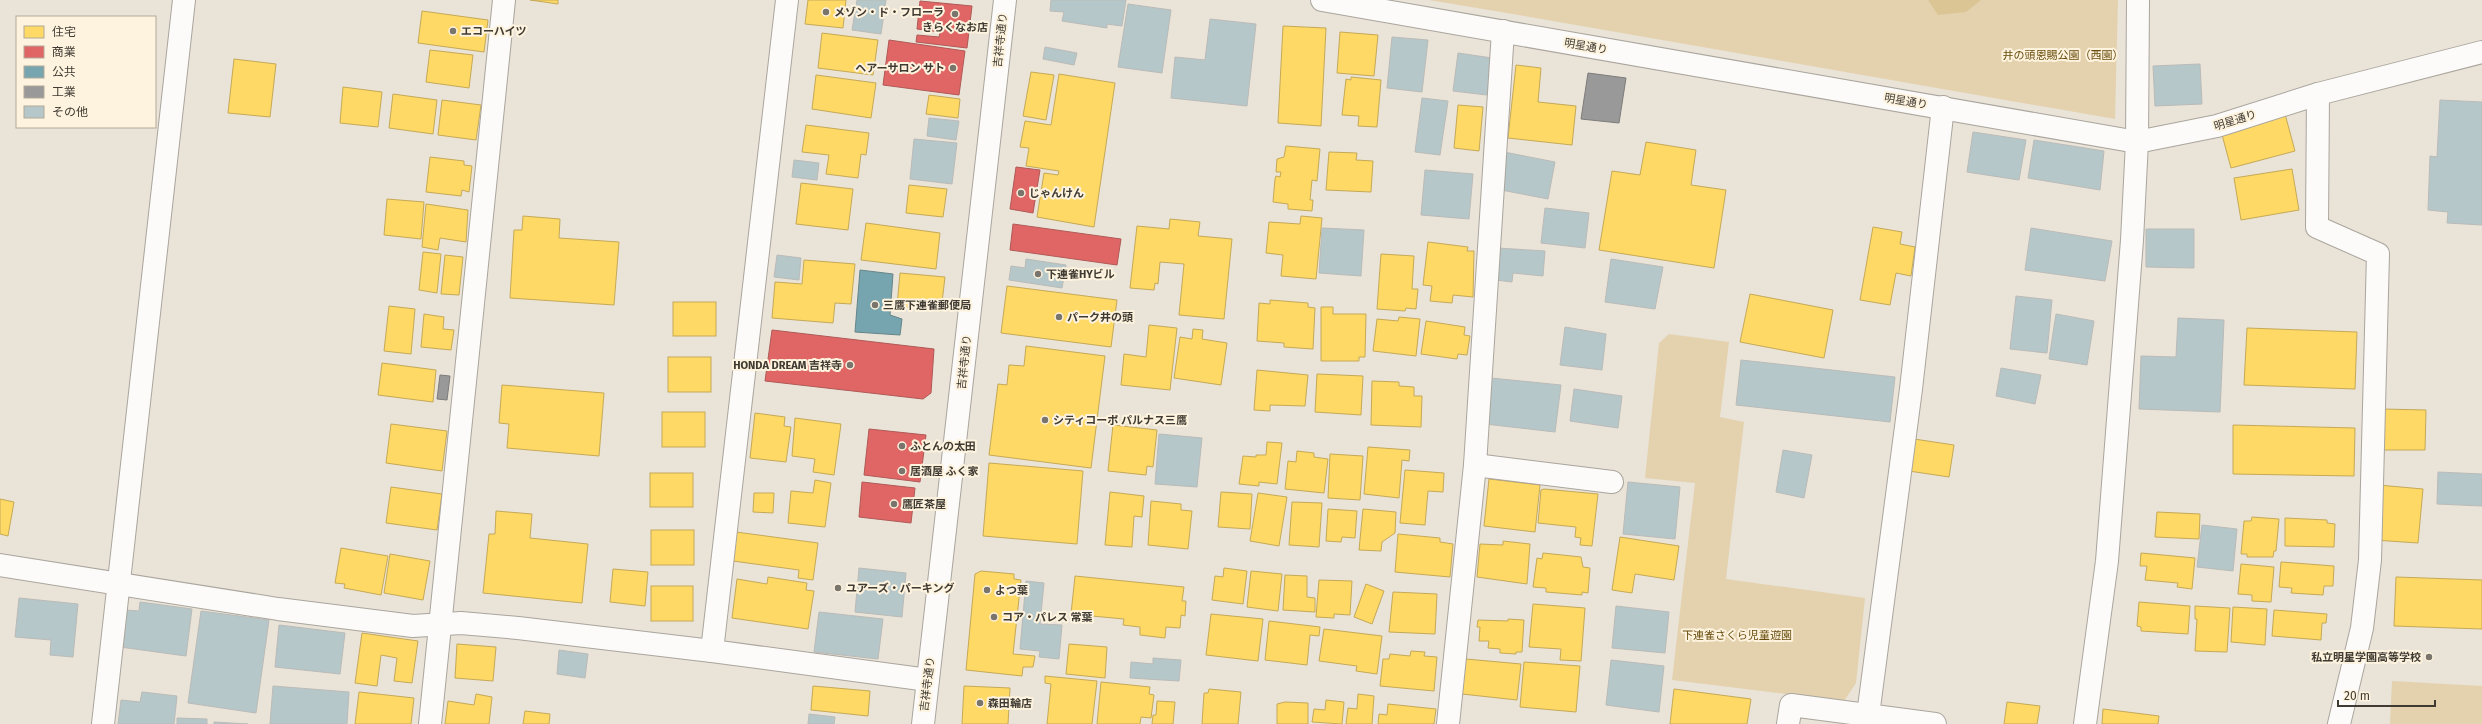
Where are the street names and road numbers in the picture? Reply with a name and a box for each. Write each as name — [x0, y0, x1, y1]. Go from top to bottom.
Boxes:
street label: 吉祥寺通り — [991, 12, 1010, 68]
street label: 明星通り — [1563, 36, 1609, 57]
street label: 明星通り — [1883, 91, 1929, 112]
street label: 明星通り — [2212, 108, 2258, 133]
street label: 吉祥寺通り — [955, 334, 974, 390]
street label: 吉祥寺通り — [918, 656, 937, 712]

